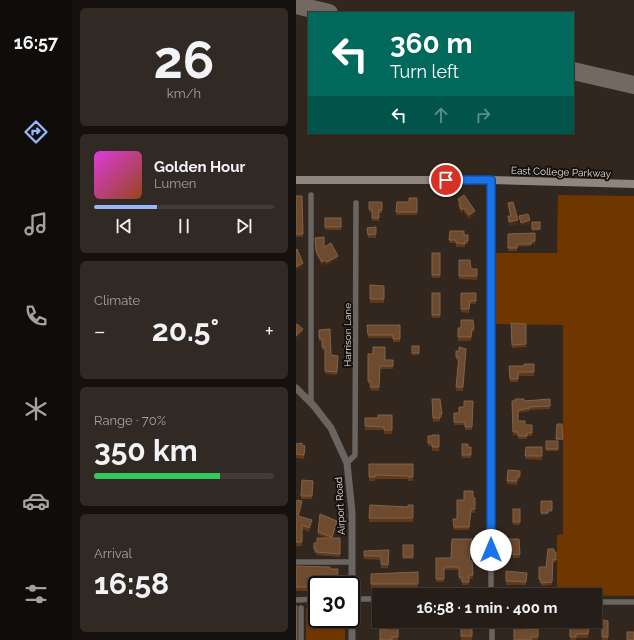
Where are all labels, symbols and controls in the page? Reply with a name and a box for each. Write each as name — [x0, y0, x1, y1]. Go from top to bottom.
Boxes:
text: 360 m — [390, 27, 473, 60]
icon: left — [324, 28, 376, 80]
text: 26 — [154, 29, 214, 90]
text: 16:57 — [14, 32, 58, 53]
text: Turn left — [390, 61, 459, 82]
text: km/h — [167, 86, 201, 101]
icon: left — [388, 104, 410, 126]
icon: ahead — [430, 104, 452, 126]
icon: right — [472, 104, 494, 126]
icon: directions — [22, 118, 50, 146]
text: Golden Hour — [154, 158, 245, 176]
pin — [429, 163, 463, 197]
street label: East College Parkway — [511, 165, 612, 179]
icon: arrive — [435, 169, 457, 191]
text: Lumen — [154, 176, 196, 191]
icon: music — [22, 210, 50, 238]
icon: previous — [113, 215, 135, 237]
icon: pause — [173, 215, 195, 237]
icon: next — [233, 215, 255, 237]
text: Climate — [94, 293, 140, 308]
icon: phone — [22, 302, 50, 330]
street label: Harrison Lane — [342, 303, 353, 367]
text: 20.5° — [152, 313, 219, 348]
text: − — [94, 318, 106, 344]
text: + — [265, 318, 274, 344]
icon: climate — [22, 395, 50, 423]
text: Range · 70% — [94, 413, 166, 428]
text: 350 km — [94, 433, 198, 468]
street label: Airport Road — [333, 477, 347, 535]
icon: car — [22, 487, 50, 515]
position arrow — [470, 529, 512, 571]
text: Arrival — [94, 546, 132, 561]
text: 16:58 — [94, 566, 169, 601]
speed limit sign: 30 — [308, 576, 360, 628]
icon: filters — [22, 580, 50, 608]
text: 16:58 · 1 min · 400 m — [416, 599, 558, 617]

